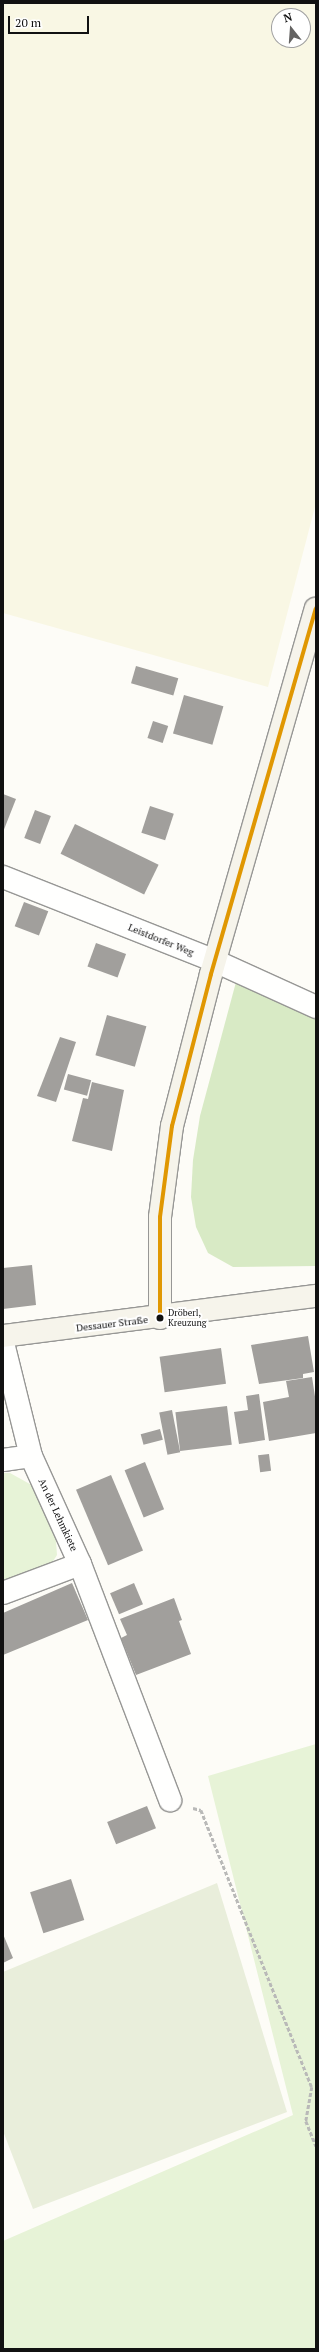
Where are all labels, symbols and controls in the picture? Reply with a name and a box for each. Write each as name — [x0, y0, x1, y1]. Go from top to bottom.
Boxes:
scale bar — [10, 8, 91, 34]
north arrow — [271, 8, 311, 48]
text: N — [282, 10, 294, 25]
text: 20 m — [15, 15, 41, 30]
street label: Leistdorfer Weg — [126, 921, 196, 959]
place label: Dröberl, Kreuzung — [168, 1308, 207, 1329]
marker: Dröberl, Kreuzung — [155, 1313, 165, 1323]
street label: Dessauer Straße — [75, 1314, 149, 1334]
street label: An der Lehmkiete — [36, 1477, 80, 1553]

